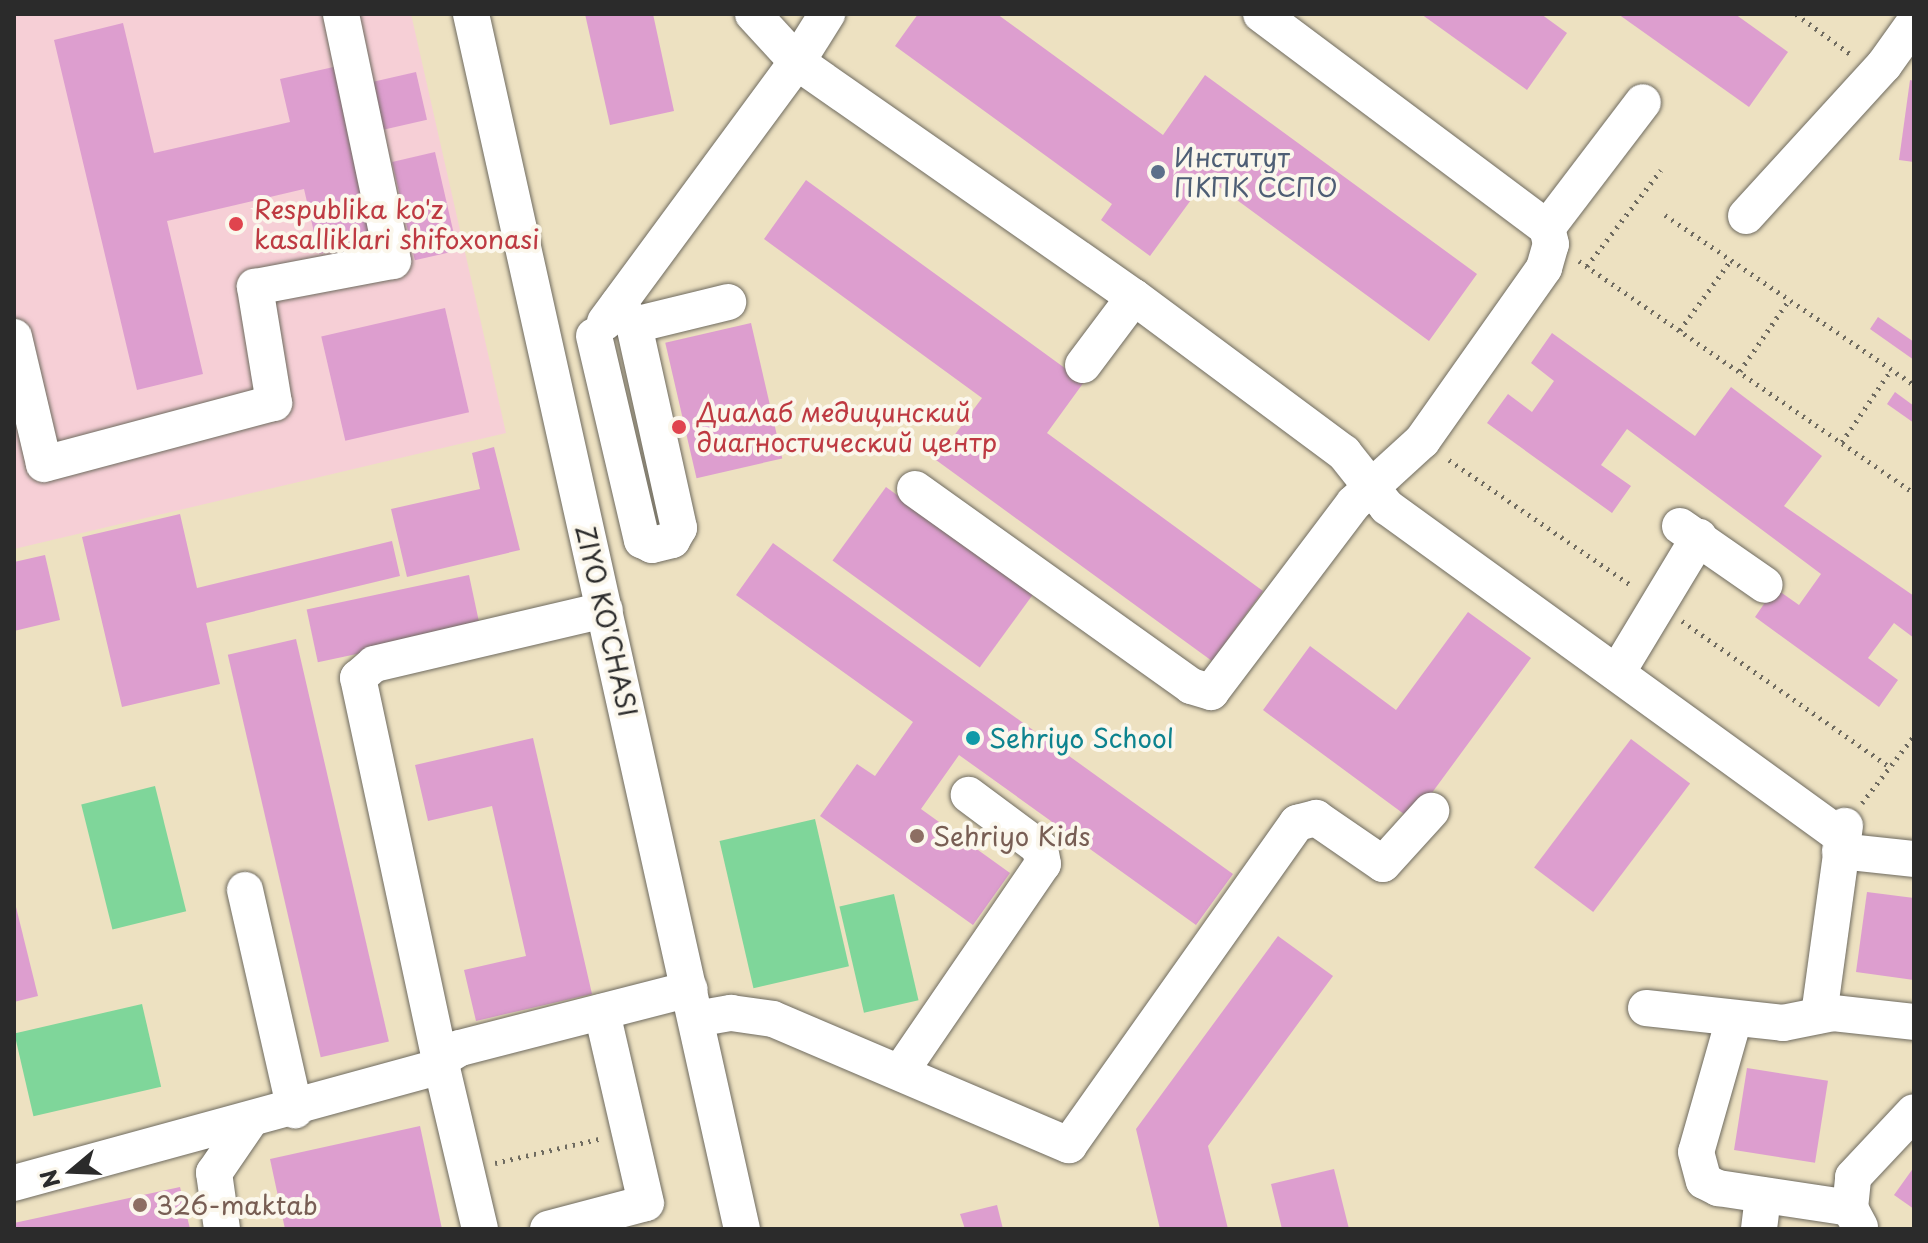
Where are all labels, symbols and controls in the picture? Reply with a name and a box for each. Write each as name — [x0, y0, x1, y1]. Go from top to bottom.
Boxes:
place label: Институт ПКПК ССПО — [1174, 141, 1337, 202]
marker: Институт ПКПК ССПО — [1149, 163, 1167, 181]
place label: Respublika ko'z kasalliklari shifoxonasi — [254, 193, 542, 254]
marker: Respublika ko'z kasalliklari shifoxonasi — [225, 213, 247, 235]
place label: Диалаб медицинский диагностический центр — [697, 396, 998, 458]
marker: Диалаб медицинский диагностический центр — [668, 416, 690, 438]
street label: ZIYO KO'CHASI — [570, 522, 644, 720]
place label: Sehriyo School — [989, 722, 1175, 754]
marker: Sehriyo School — [964, 729, 982, 747]
place label: Sehriyo Kids — [933, 820, 1089, 852]
marker: Sehriyo Kids — [908, 827, 926, 845]
north arrow — [32, 1131, 112, 1211]
text: N — [30, 1165, 67, 1193]
place label: 326-maktab — [156, 1189, 318, 1221]
marker: 326-maktab — [131, 1196, 149, 1214]

